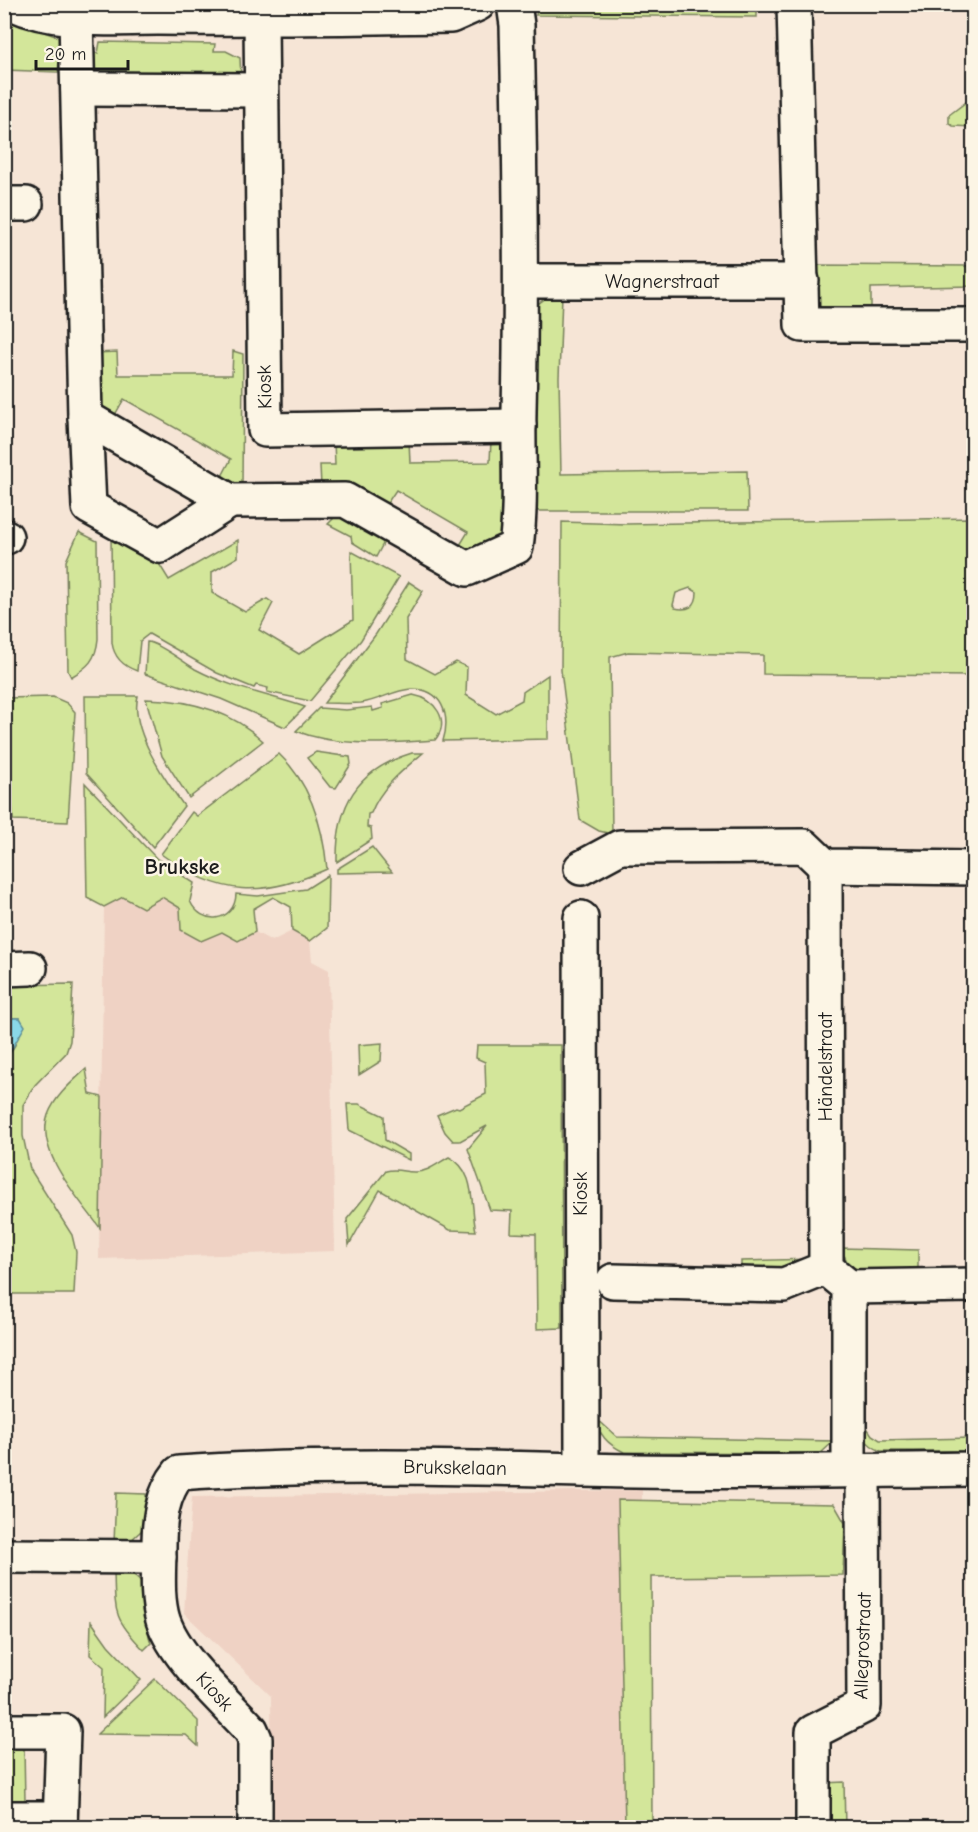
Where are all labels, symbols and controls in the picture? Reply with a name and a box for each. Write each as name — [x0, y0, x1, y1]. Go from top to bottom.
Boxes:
scale bar — [36, 33, 128, 71]
text: 20 m — [45, 44, 86, 65]
street label: Wagnerstraat — [605, 270, 720, 293]
street label: Kiosk — [253, 364, 276, 409]
district label: Brukske — [145, 854, 220, 880]
street label: Händelstraat — [814, 1011, 837, 1121]
street label: Kiosk — [569, 1172, 592, 1216]
street label: Brukskelaan — [403, 1455, 507, 1480]
street label: Allegrostraat — [849, 1591, 876, 1700]
street label: Kiosk — [191, 1667, 238, 1716]

